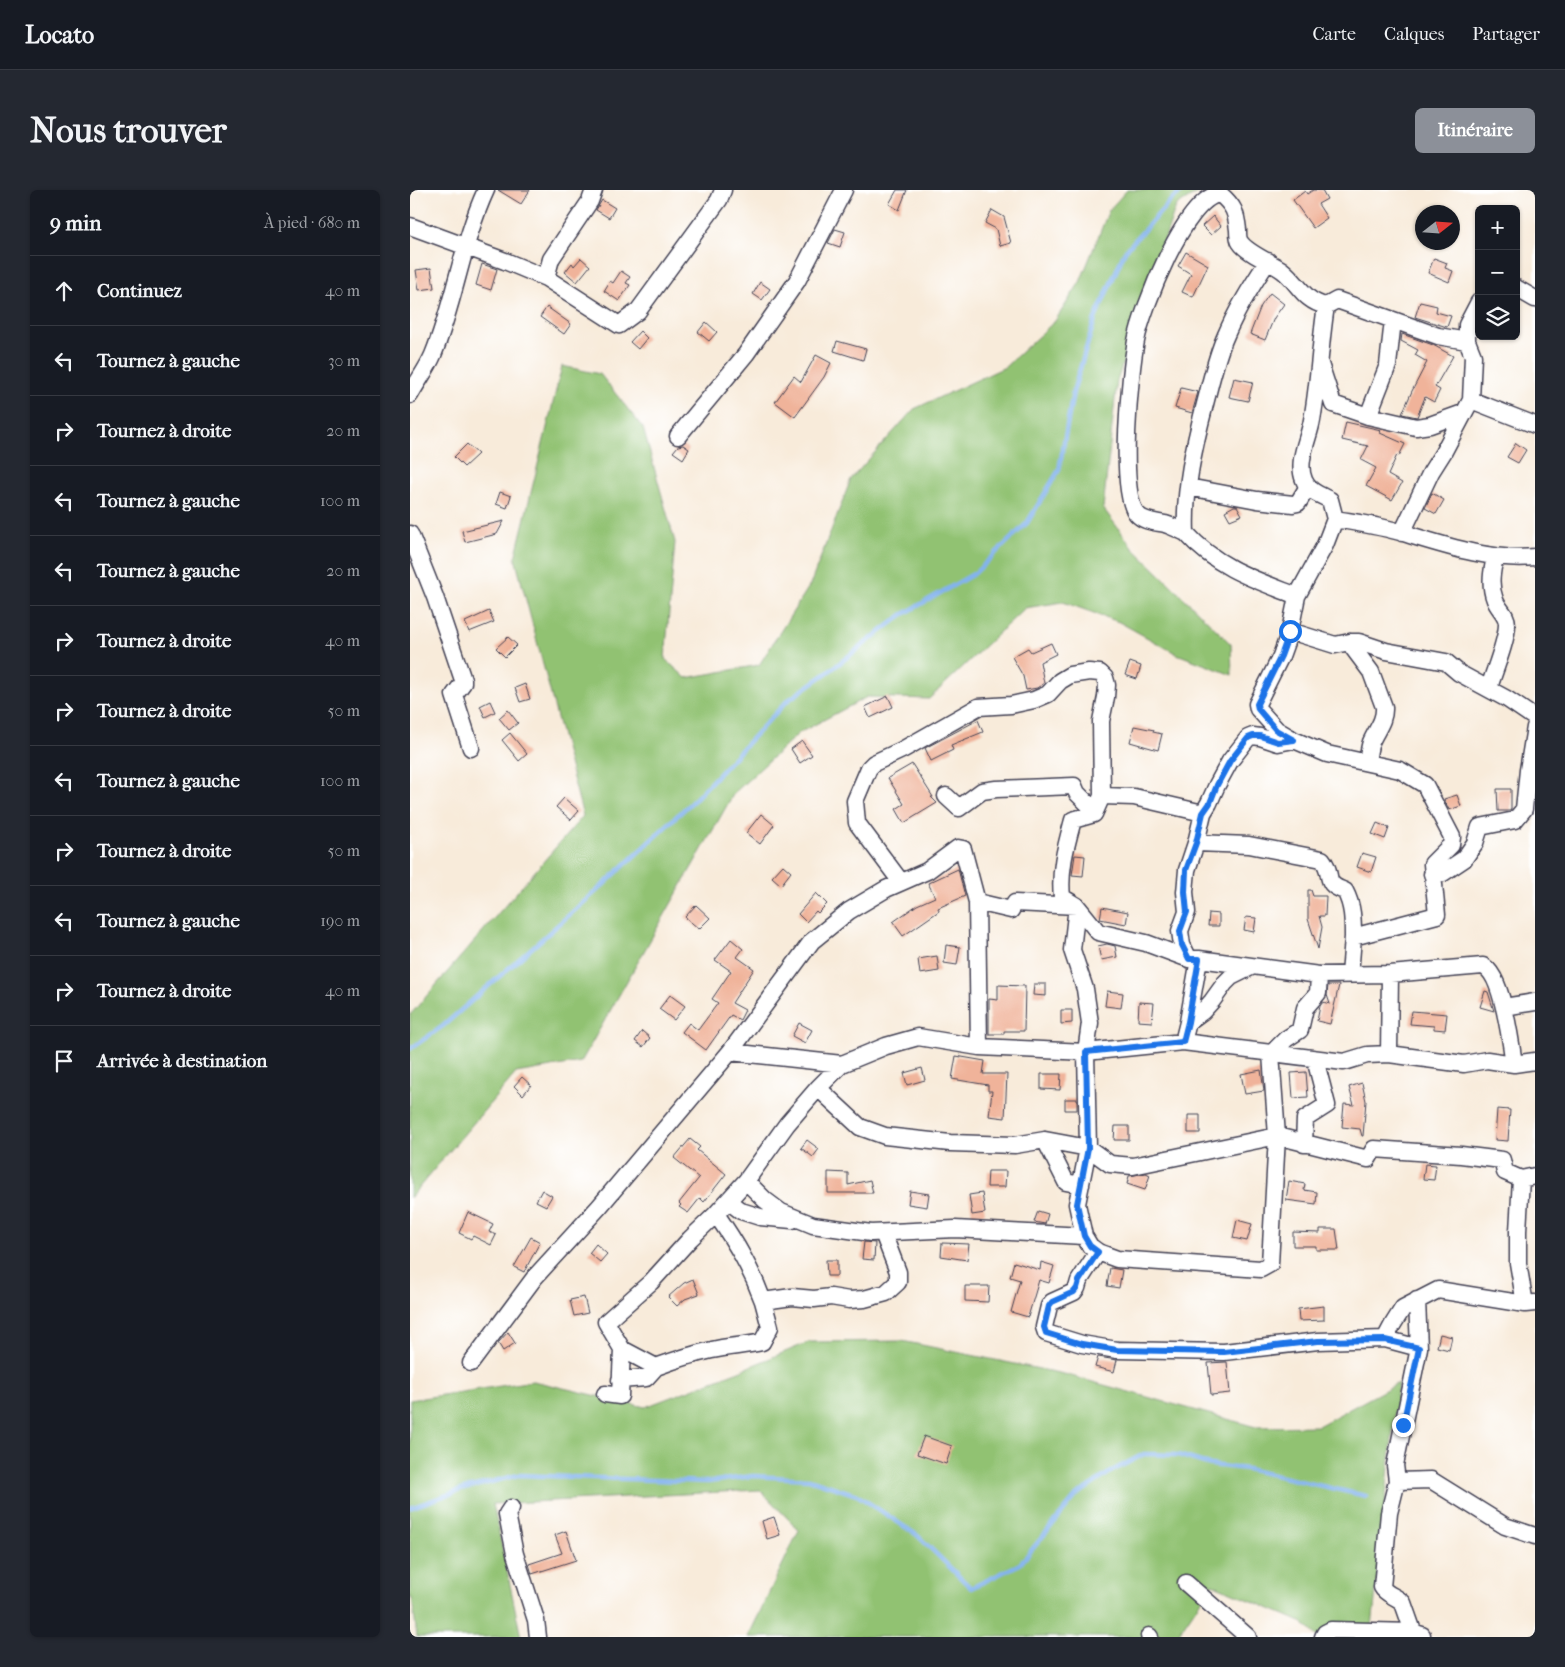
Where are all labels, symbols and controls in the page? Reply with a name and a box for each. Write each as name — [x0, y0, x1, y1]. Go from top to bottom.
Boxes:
text: Locato — [25, 21, 94, 49]
text: Carte — [1313, 24, 1356, 45]
text: Calques — [1384, 24, 1444, 45]
text: Partager — [1472, 24, 1540, 45]
button: Itinéraire — [1415, 108, 1535, 153]
text: Nous trouver — [30, 110, 227, 151]
north arrow — [1415, 205, 1460, 250]
map controls — [1475, 205, 1520, 340]
button: + — [1475, 205, 1520, 250]
text: 9 min — [50, 211, 101, 235]
text: À pied · 680 m — [264, 213, 360, 232]
button: − — [1475, 250, 1520, 295]
icon: ahead — [50, 277, 78, 305]
text: Continuez — [97, 280, 182, 302]
text: 40 m — [325, 281, 360, 300]
button: layers — [1475, 295, 1520, 340]
icon: left — [50, 347, 78, 375]
text: Tournez à gauche — [97, 350, 240, 372]
text: 30 m — [328, 351, 360, 370]
icon: right — [50, 417, 78, 445]
text: Tournez à droite — [97, 420, 231, 442]
text: 20 m — [326, 421, 360, 440]
icon: left — [50, 487, 78, 515]
text: Tournez à gauche — [97, 490, 240, 512]
text: 100 m — [320, 491, 360, 510]
icon: left — [50, 557, 78, 585]
text: Tournez à gauche — [97, 560, 240, 582]
text: 20 m — [326, 561, 360, 580]
route start — [1279, 620, 1302, 643]
icon: right — [50, 627, 78, 655]
text: Tournez à droite — [97, 630, 231, 652]
text: 40 m — [325, 631, 360, 650]
icon: right — [50, 697, 78, 725]
text: Tournez à droite — [97, 700, 231, 722]
text: 50 m — [328, 701, 360, 720]
icon: left — [50, 767, 78, 795]
text: Tournez à gauche — [97, 770, 240, 792]
text: 100 m — [320, 771, 360, 790]
icon: right — [50, 837, 78, 865]
text: Tournez à droite — [97, 840, 231, 862]
text: 50 m — [328, 841, 360, 860]
icon: left — [50, 907, 78, 935]
text: Tournez à gauche — [97, 910, 240, 932]
text: 190 m — [320, 911, 360, 930]
icon: right — [50, 977, 78, 1005]
text: Tournez à droite — [97, 980, 231, 1002]
text: 40 m — [325, 981, 360, 1000]
icon: arrive — [50, 1047, 78, 1075]
text: Arrivée à destination — [97, 1050, 267, 1072]
route end — [1392, 1414, 1415, 1437]

